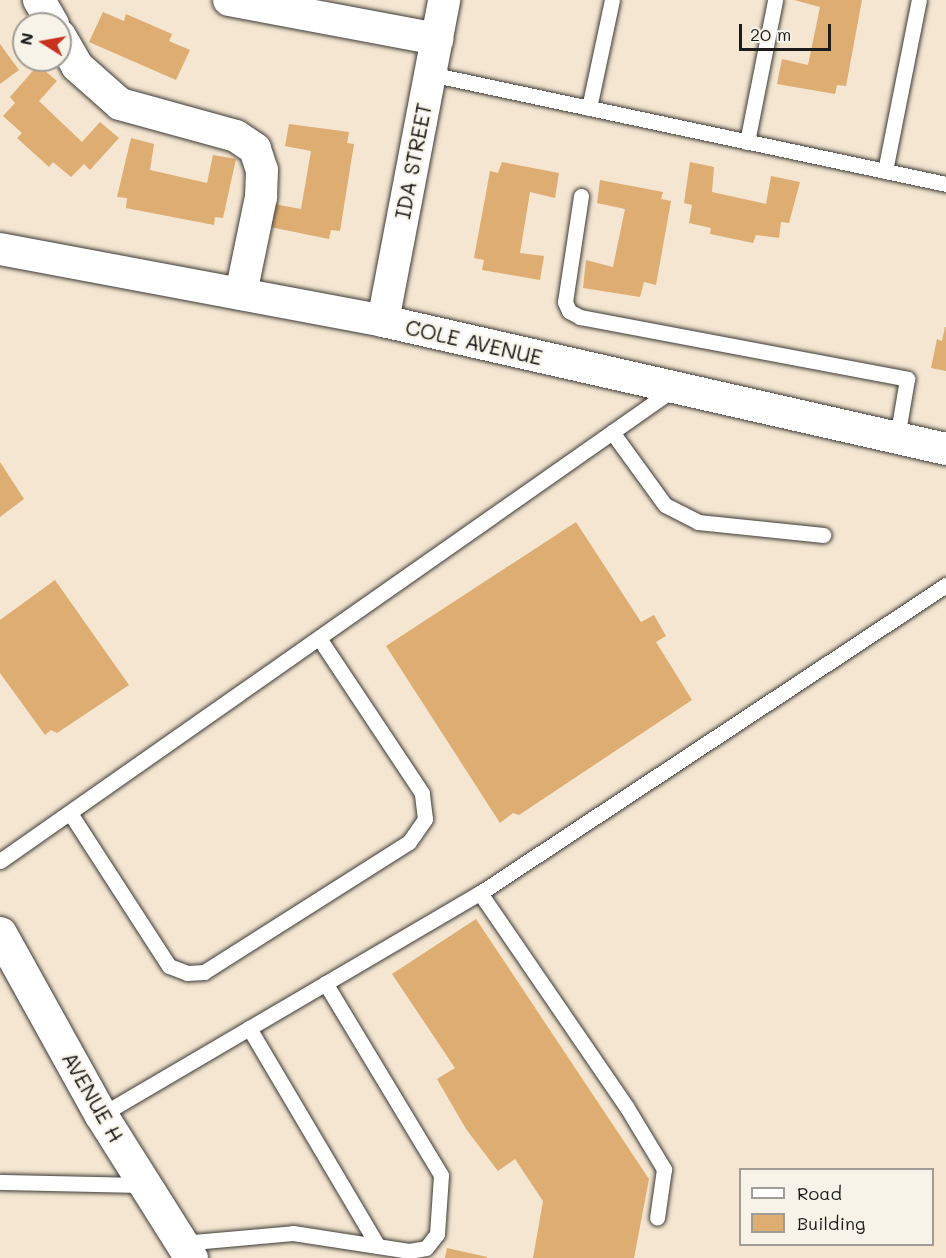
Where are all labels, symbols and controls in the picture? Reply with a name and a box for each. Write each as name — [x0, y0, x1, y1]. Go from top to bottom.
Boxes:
north arrow — [12, 12, 72, 72]
scale bar — [742, 12, 834, 50]
text: 20 m — [750, 22, 791, 46]
text: N — [14, 31, 37, 47]
street label: IDA STREET — [389, 101, 437, 221]
street label: COLE AVENUE — [403, 314, 545, 370]
street label: AVENUE H — [57, 1047, 129, 1147]
legend — [739, 1168, 934, 1246]
text: Road — [797, 1181, 842, 1205]
text: Building — [797, 1211, 865, 1235]

